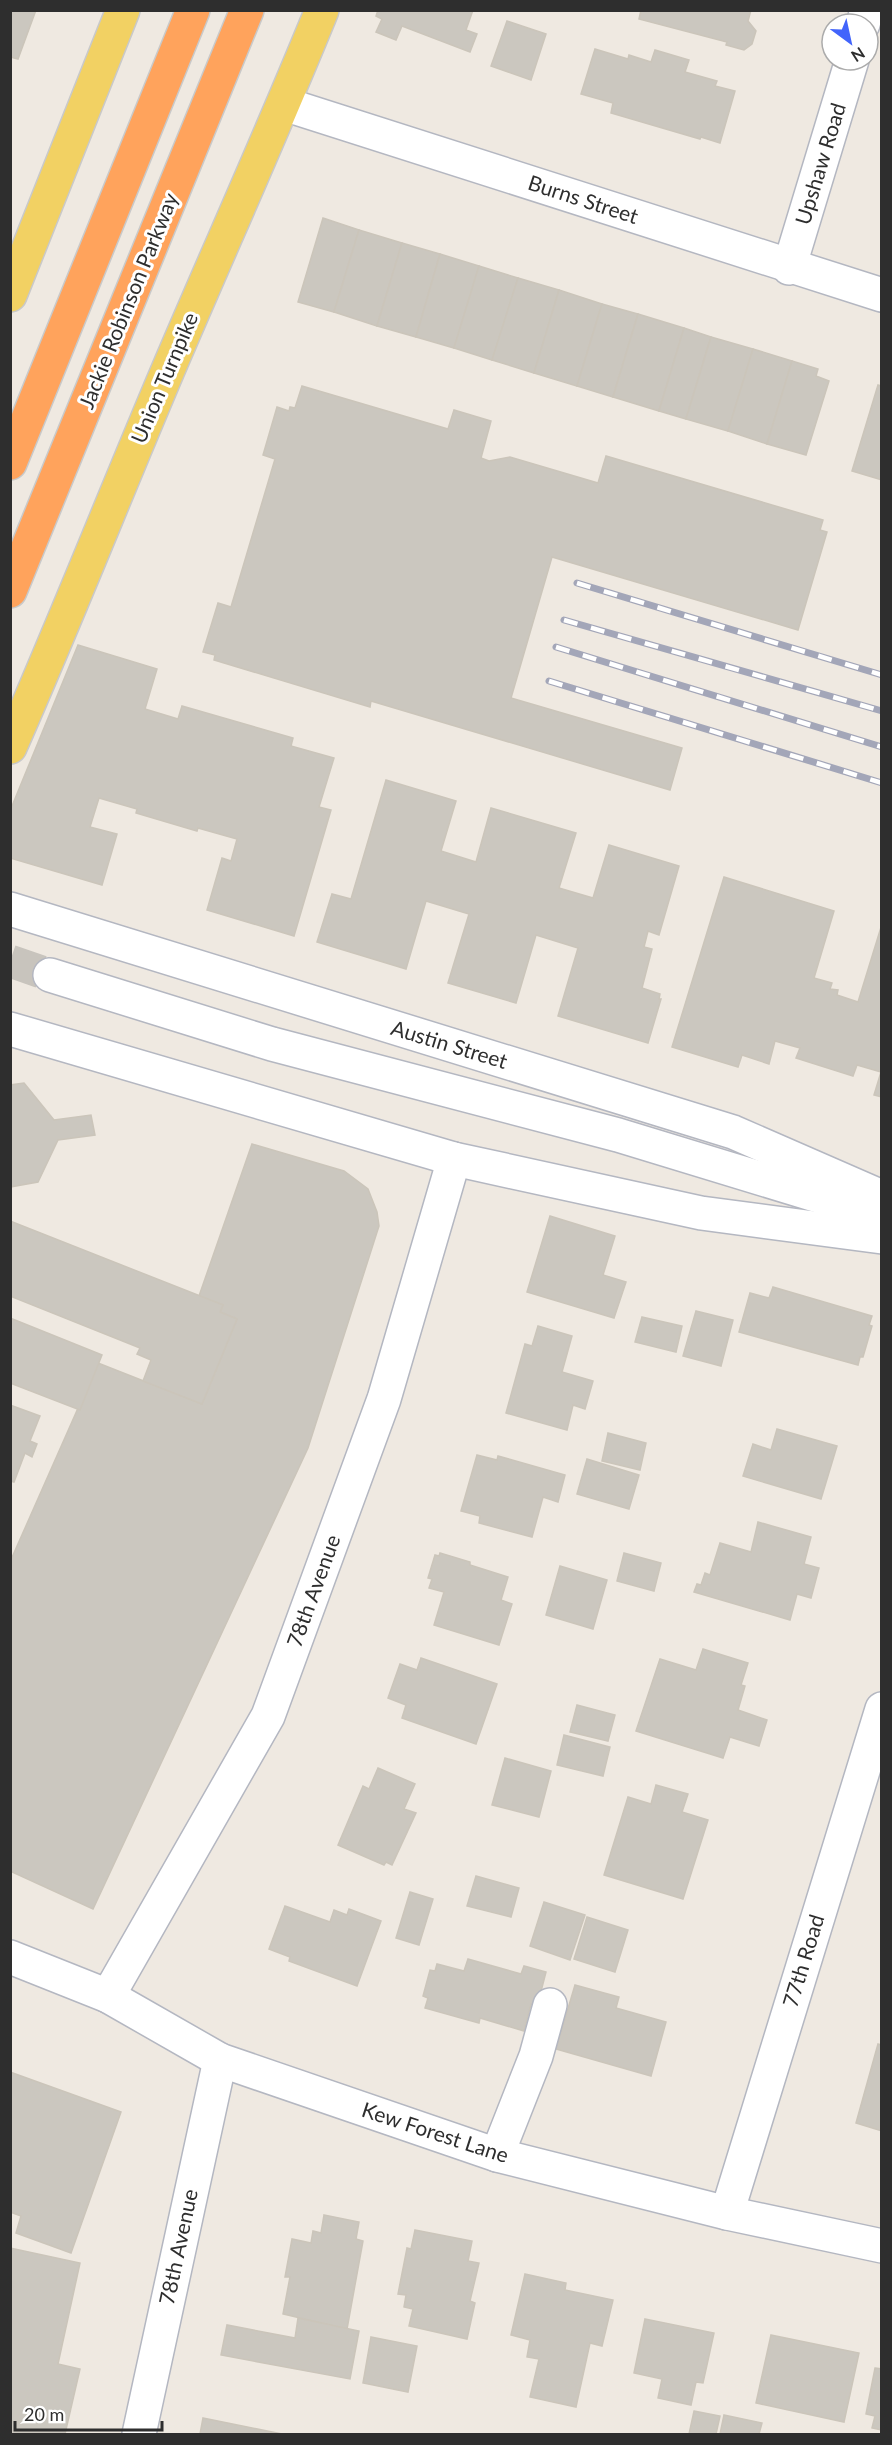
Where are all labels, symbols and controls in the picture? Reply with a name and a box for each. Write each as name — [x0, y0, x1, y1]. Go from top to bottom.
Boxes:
north arrow — [820, 12, 880, 72]
text: N — [848, 44, 869, 66]
street label: Upshaw Road — [789, 100, 850, 228]
street label: Burns Street — [525, 169, 642, 228]
street label: Jackie Robinson Parkway — [73, 189, 182, 412]
street label: Union Turnpike — [125, 308, 202, 447]
street label: Austin Street — [388, 1014, 511, 1073]
street label: 78th Avenue — [281, 1531, 344, 1650]
street label: 77th Road — [777, 1911, 828, 2010]
street label: Kew Forest Lane — [359, 2096, 512, 2167]
street label: 78th Avenue — [153, 2186, 202, 2307]
scale bar — [15, 2394, 162, 2432]
text: 20 m — [24, 2403, 64, 2425]

